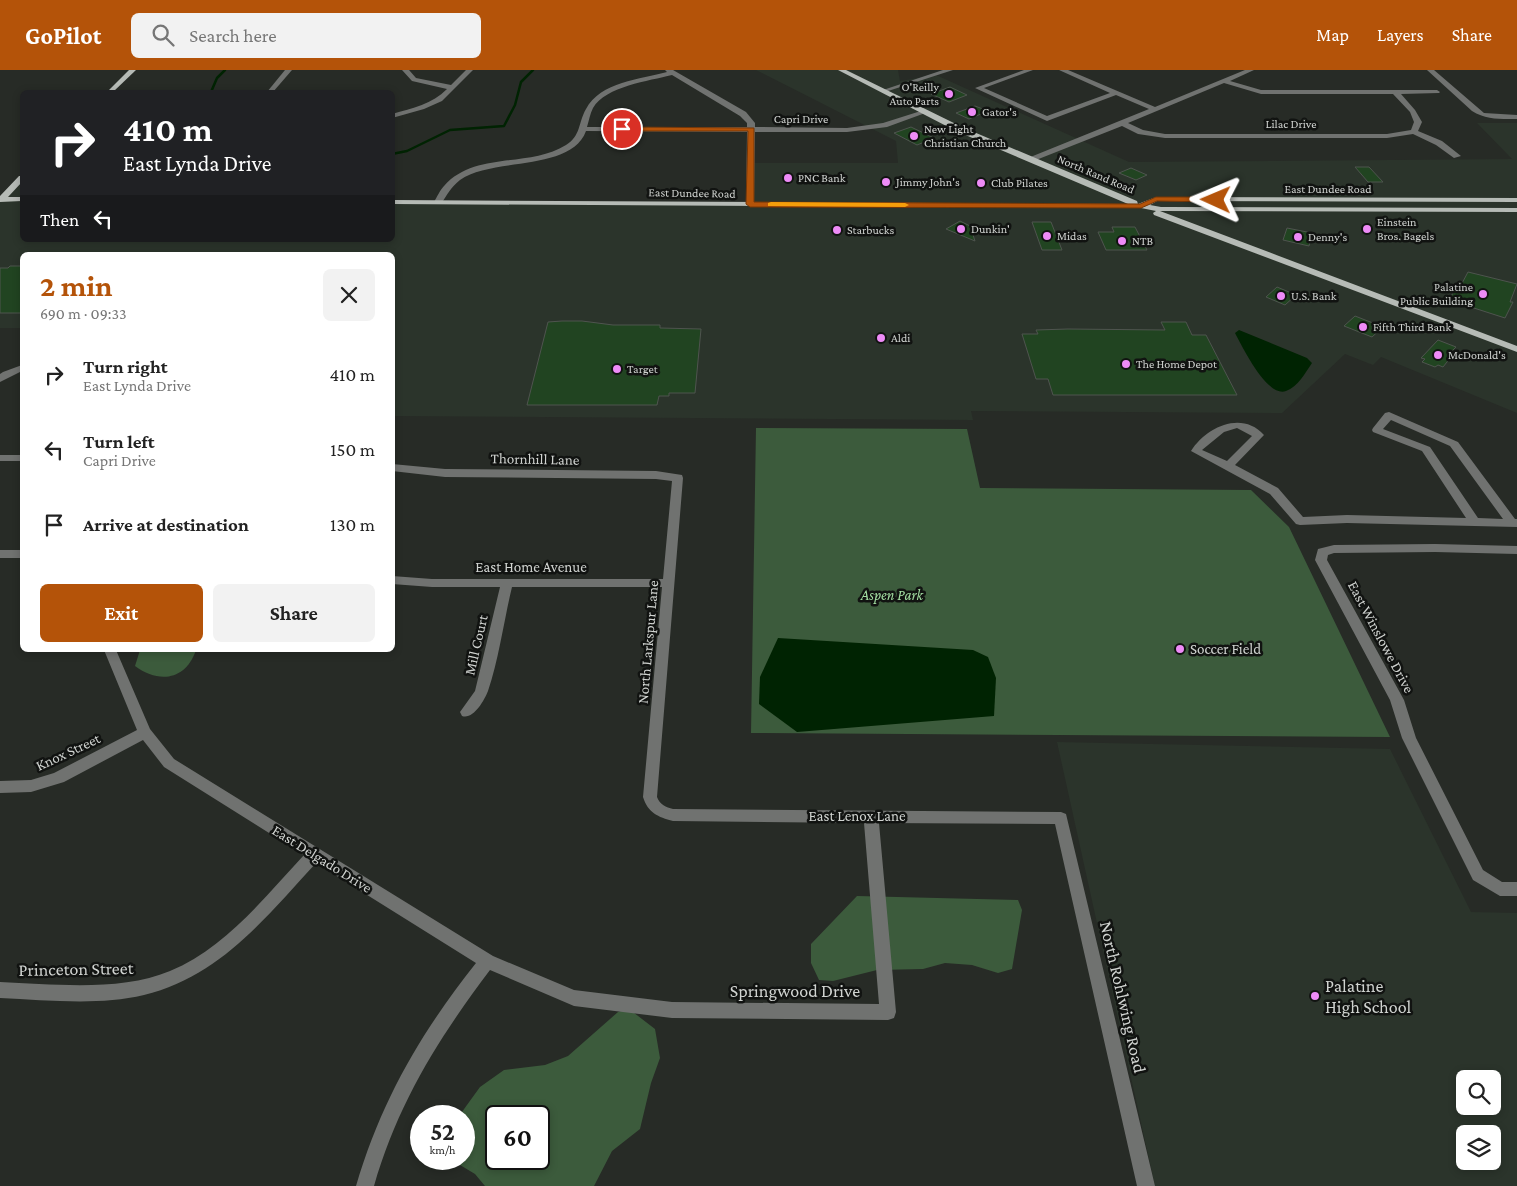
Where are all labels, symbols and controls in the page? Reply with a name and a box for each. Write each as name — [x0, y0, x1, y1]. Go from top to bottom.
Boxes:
search box — [131, 13, 481, 58]
icon: search — [149, 21, 177, 49]
text: GoPilot — [25, 22, 101, 49]
text: Search here — [189, 25, 277, 46]
text: Map — [1316, 25, 1349, 45]
text: Layers — [1377, 25, 1424, 45]
text: Share — [1452, 25, 1492, 45]
place label: O'Reilly Auto Parts — [890, 80, 939, 108]
marker: O'Reilly Auto Parts — [943, 88, 955, 100]
place label: Gator's — [982, 105, 1017, 119]
marker: Gator's — [966, 106, 978, 118]
pin — [601, 108, 643, 150]
icon: right — [40, 110, 105, 175]
text: 410 m — [123, 110, 213, 149]
street label: Capri Drive — [774, 112, 828, 126]
icon: arrive — [608, 115, 636, 143]
street label: Lilac Drive — [1265, 117, 1317, 131]
place label: New Light Christian Church — [924, 122, 1007, 150]
marker: New Light Christian Church — [908, 130, 920, 142]
text: East Lynda Drive — [123, 151, 271, 176]
street label: North Rand Road — [1055, 152, 1137, 197]
place label: PNC Bank — [798, 171, 846, 185]
marker: PNC Bank — [782, 172, 794, 184]
position arrow — [1189, 173, 1241, 225]
place label: Jimmy John's — [895, 175, 960, 189]
marker: Jimmy John's — [880, 176, 892, 188]
place label: Club Pilates — [991, 176, 1048, 190]
marker: Club Pilates — [975, 177, 987, 189]
street label: East Dundee Road — [1284, 182, 1372, 196]
street label: East Dundee Road — [648, 185, 736, 201]
icon: left — [89, 205, 117, 233]
text: Then — [40, 209, 79, 230]
place label: Einstein Bros. Bagels — [1377, 215, 1434, 243]
place label: Dunkin' — [971, 222, 1010, 236]
place label: Starbucks — [847, 223, 894, 237]
marker: Dunkin' — [955, 223, 967, 235]
marker: Einstein Bros. Bagels — [1361, 223, 1373, 235]
marker: Starbucks — [831, 224, 843, 236]
place label: Midas — [1057, 229, 1087, 243]
marker: Midas — [1041, 230, 1053, 242]
place label: Denny's — [1308, 230, 1347, 244]
marker: Denny's — [1292, 231, 1304, 243]
place label: NTB — [1132, 234, 1153, 248]
marker: NTB — [1116, 235, 1128, 247]
text: 2 min — [40, 269, 112, 302]
button: close — [323, 269, 375, 321]
place label: Palatine Public Building — [1400, 280, 1473, 308]
marker: Palatine Public Building — [1477, 288, 1489, 300]
place label: U.S. Bank — [1291, 289, 1337, 303]
marker: U.S. Bank — [1275, 290, 1287, 302]
text: 690 m · 09:33 — [40, 305, 127, 322]
place label: Fifth Third Bank — [1373, 320, 1451, 334]
marker: Fifth Third Bank — [1357, 321, 1369, 333]
place label: Aldi — [891, 331, 910, 345]
marker: Aldi — [875, 332, 887, 344]
place label: McDonald's — [1448, 348, 1506, 362]
marker: McDonald's — [1432, 349, 1444, 361]
text: Turn right — [83, 356, 168, 377]
place label: The Home Depot — [1136, 357, 1218, 371]
marker: The Home Depot — [1120, 358, 1132, 370]
icon: right — [40, 361, 68, 389]
place label: Target — [627, 362, 659, 376]
marker: Target — [611, 363, 623, 375]
text: 410 m — [329, 364, 375, 385]
text: East Lynda Drive — [83, 377, 191, 394]
text: Turn left — [83, 431, 155, 452]
icon: left — [40, 436, 68, 464]
text: 150 m — [330, 439, 375, 460]
street label: Thornhill Lane — [490, 450, 580, 468]
text: Capri Drive — [83, 452, 156, 469]
icon: arrive — [40, 511, 68, 539]
text: Arrive at destination — [83, 514, 249, 535]
text: 130 m — [330, 514, 375, 535]
street label: East Home Avenue — [475, 559, 587, 575]
street label: East Winslowe Drive — [1345, 578, 1417, 696]
street label: North Larkspur Lane — [635, 579, 662, 705]
button: Exit — [40, 584, 203, 642]
button: Share — [213, 584, 375, 642]
park label: Aspen Park — [860, 587, 925, 604]
street label: Mill Court — [461, 612, 491, 677]
place label: Soccer Field — [1190, 641, 1261, 657]
marker: Soccer Field — [1174, 643, 1186, 655]
street label: Knox Street — [33, 730, 104, 774]
street label: East Lenox Lane — [808, 808, 906, 824]
street label: East Delgado Drive — [269, 822, 375, 897]
street label: North Rohlwing Road — [1096, 919, 1150, 1075]
street label: Princeton Street — [18, 958, 135, 980]
place label: Palatine High School — [1325, 976, 1412, 1017]
street label: Springwood Drive — [730, 981, 860, 1001]
marker: Palatine High School — [1309, 990, 1321, 1002]
map controls — [1456, 1070, 1501, 1170]
button: search — [1456, 1070, 1501, 1115]
speed limit sign: 60 — [485, 1105, 550, 1170]
text: 52 — [430, 1118, 455, 1145]
button: layers — [1456, 1125, 1501, 1170]
text: km/h — [430, 1143, 455, 1157]

